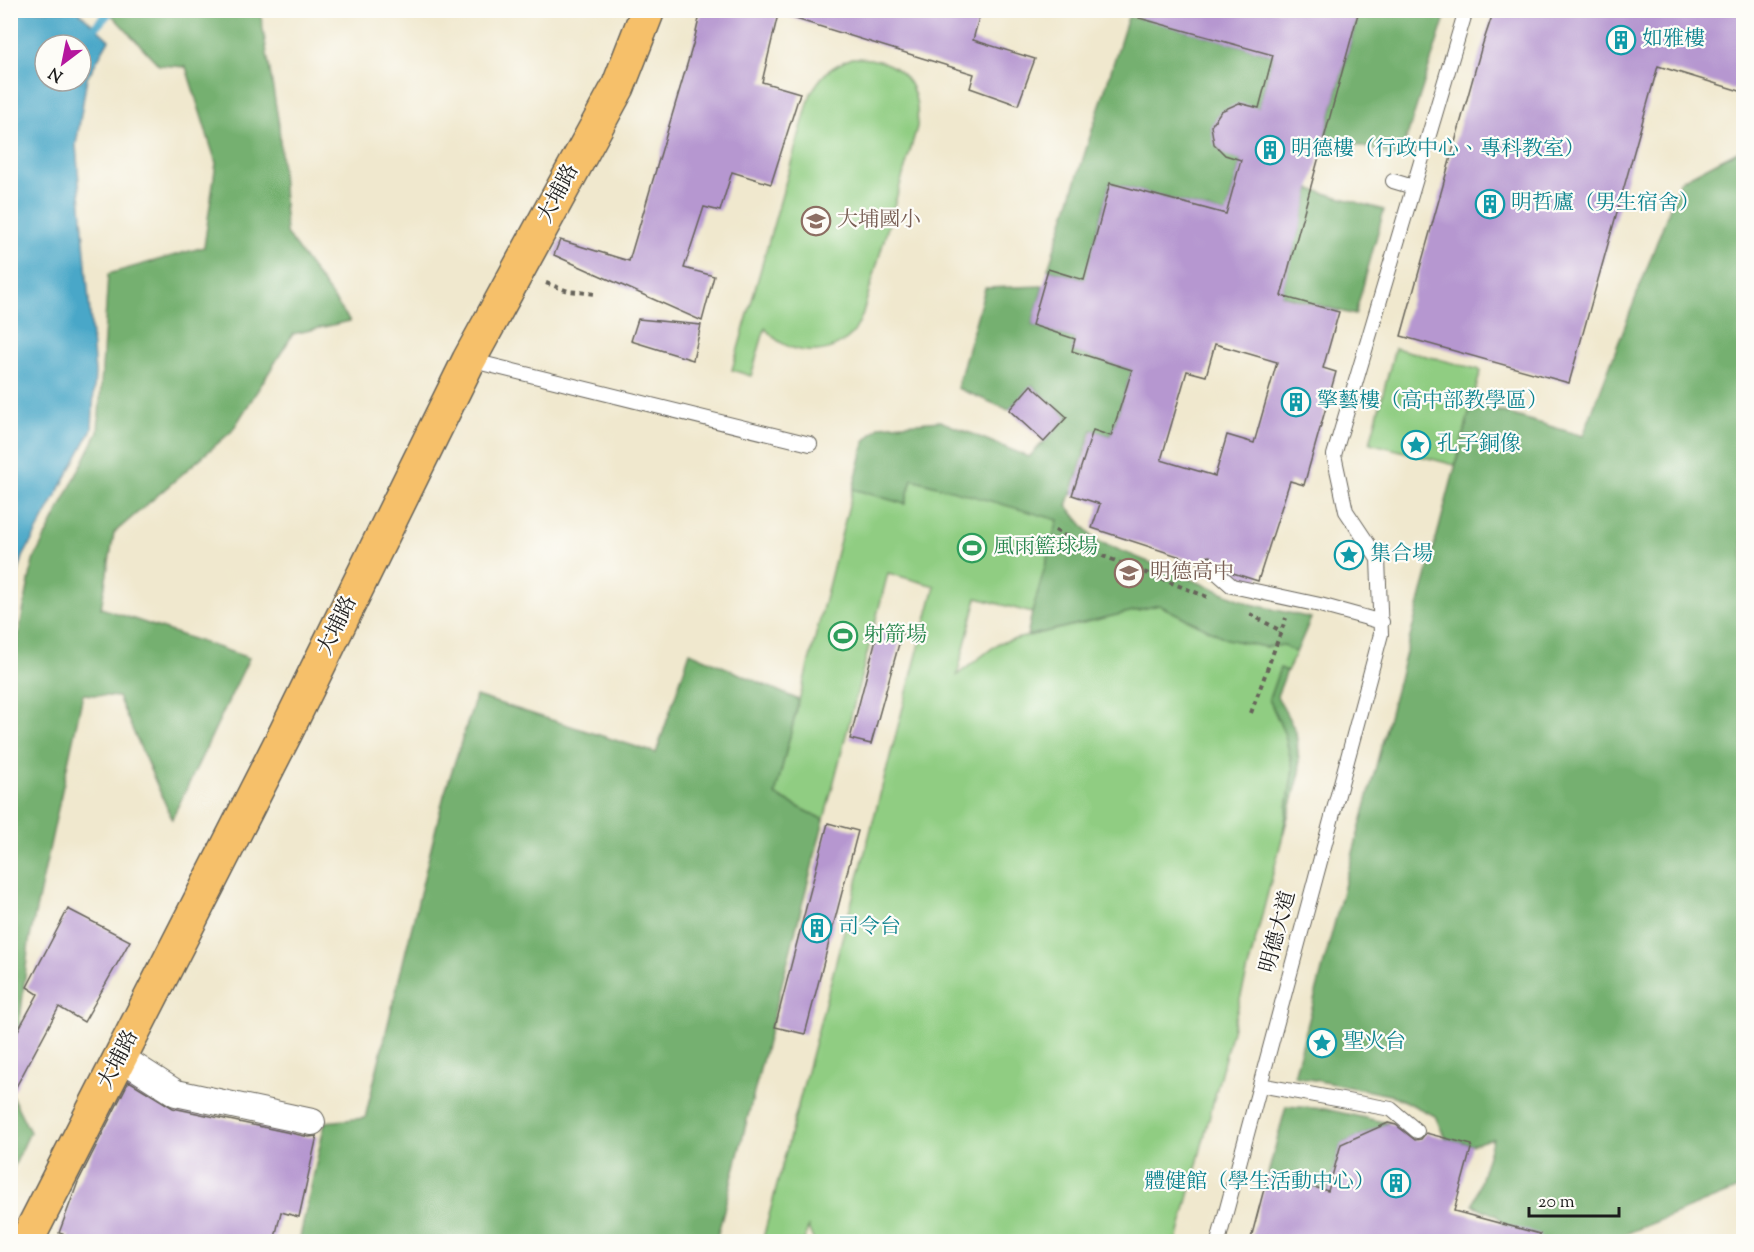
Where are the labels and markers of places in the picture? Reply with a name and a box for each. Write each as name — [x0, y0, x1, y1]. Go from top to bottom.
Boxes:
building icon: 如雅樓 — [1605, 24, 1637, 56]
place label: 如雅樓 — [1642, 25, 1705, 55]
building icon: 明德樓（行政中心、專科教室） — [1254, 134, 1286, 166]
place label: 明德樓（行政中心、專科教室） — [1291, 135, 1585, 165]
building icon: 明哲廬（男生宿舍） — [1474, 188, 1506, 220]
place label: 明哲廬（男生宿舍） — [1511, 189, 1700, 219]
school or university icon: 大埔國小 — [800, 205, 832, 237]
place label: 大埔國小 — [837, 206, 921, 236]
building icon: 擎藝樓（高中部教學區） — [1280, 386, 1312, 418]
place label: 擎藝樓（高中部教學區） — [1317, 387, 1548, 417]
place icon: 孔子銅像 — [1400, 429, 1432, 461]
place label: 孔子銅像 — [1437, 430, 1521, 460]
sports icon: 風雨籃球場 — [956, 532, 988, 564]
place label: 風雨籃球場 — [993, 533, 1098, 563]
place icon: 集合場 — [1333, 539, 1365, 571]
place label: 集合場 — [1370, 540, 1433, 570]
school or university icon: 明德高中 — [1113, 557, 1145, 589]
place label: 明德高中 — [1150, 558, 1234, 588]
sports icon: 射箭場 — [827, 620, 859, 652]
place label: 射箭場 — [864, 621, 927, 651]
building icon: 司令台 — [801, 912, 833, 944]
place label: 司令台 — [838, 913, 901, 943]
place icon: 聖火台 — [1306, 1027, 1338, 1059]
place label: 聖火台 — [1343, 1028, 1406, 1058]
building icon: 體健館（學生活動中心） — [1380, 1167, 1412, 1199]
place label: 體健館（學生活動中心） — [1144, 1168, 1375, 1198]

